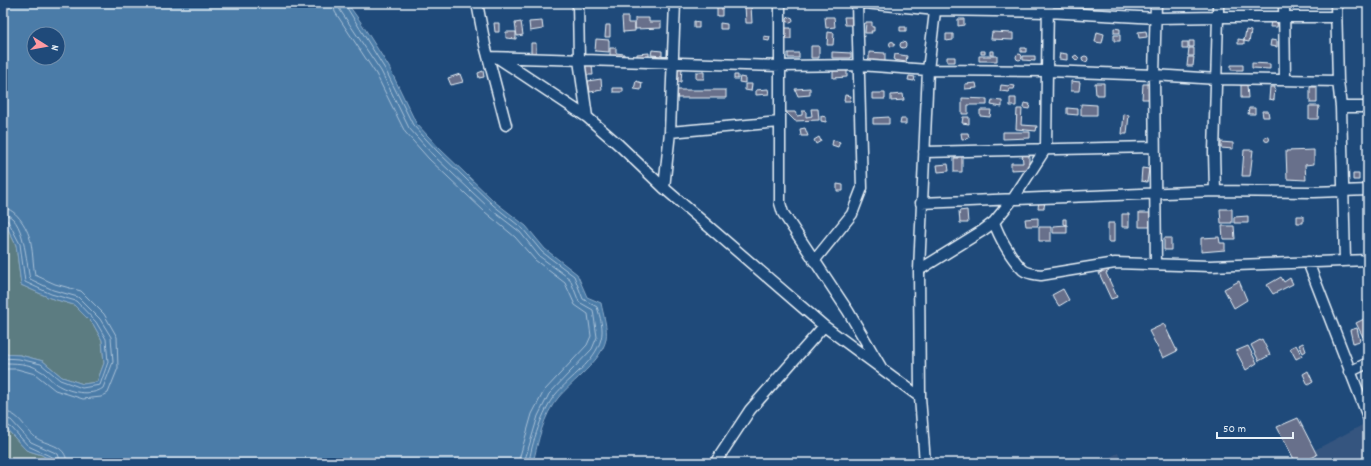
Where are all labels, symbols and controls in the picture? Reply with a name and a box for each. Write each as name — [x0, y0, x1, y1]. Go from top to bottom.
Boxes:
north arrow — [26, 26, 66, 66]
text: N — [45, 43, 62, 52]
scale bar — [1217, 414, 1293, 440]
text: 50 m — [1223, 421, 1246, 438]

